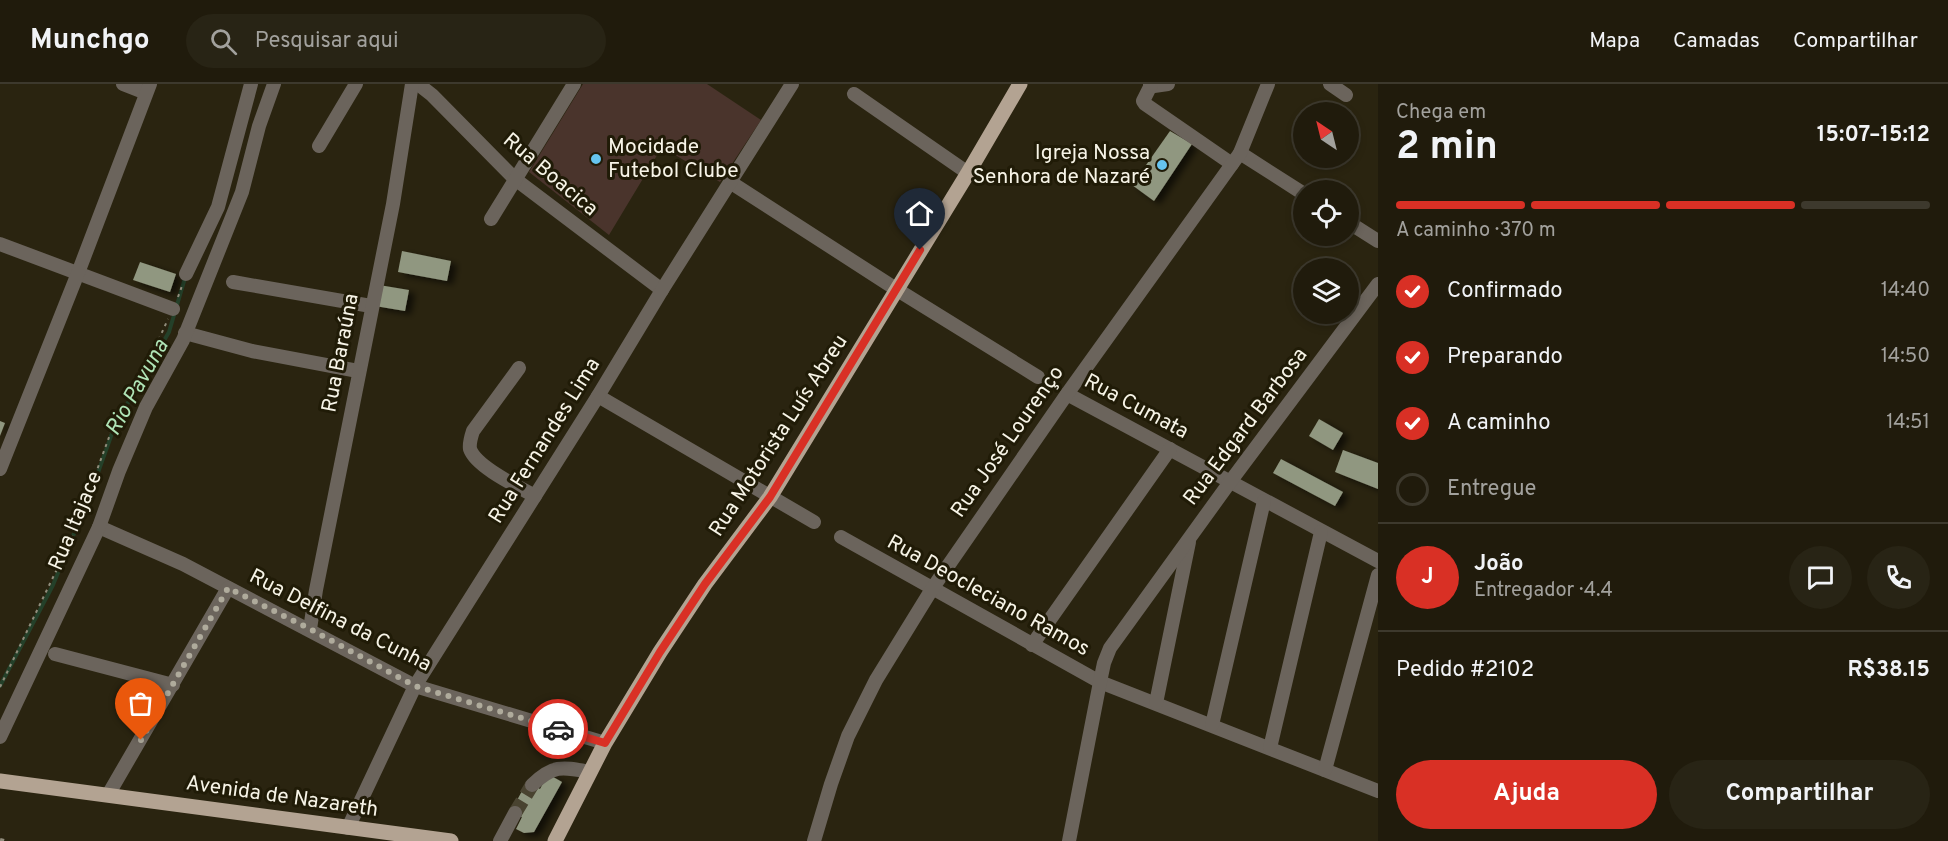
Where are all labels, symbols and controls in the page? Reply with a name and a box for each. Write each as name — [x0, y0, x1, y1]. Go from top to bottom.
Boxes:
search box — [186, 14, 606, 68]
text: Munchgo — [30, 23, 150, 59]
icon: search — [207, 25, 240, 58]
text: Pesquisar aqui — [255, 28, 399, 55]
text: Mapa — [1589, 28, 1640, 55]
text: Camadas — [1673, 28, 1760, 55]
text: Compartilhar — [1793, 28, 1918, 55]
text: Chega em — [1396, 100, 1486, 126]
north arrow — [1293, 102, 1359, 168]
map controls — [1293, 102, 1359, 324]
text: 15:07–15:12 — [1817, 122, 1930, 149]
text: 2 min — [1396, 124, 1498, 173]
street label: Rua Boacica — [497, 127, 603, 223]
place label: Mocidade Futebol Clube — [608, 134, 739, 185]
place label: Igreja Nossa Senhora de Nazaré — [973, 140, 1150, 191]
marker: Mocidade Futebol Clube — [589, 152, 603, 166]
marker: Igreja Nossa Senhora de Nazaré — [1155, 158, 1169, 172]
button: locate — [1293, 180, 1359, 246]
pin — [894, 188, 945, 250]
icon: home — [903, 197, 936, 230]
text: A caminho · 370 m — [1396, 218, 1556, 244]
button: layers — [1293, 258, 1359, 324]
icon: check — [1396, 275, 1429, 308]
text: Confirmado — [1447, 278, 1563, 305]
text: 14:40 — [1881, 278, 1930, 304]
street label: Rua Baraúna — [316, 291, 366, 415]
street label: Rua Motorista Luís Abreu — [703, 330, 855, 542]
water label: Rio Pavuna — [100, 335, 176, 441]
icon: check — [1396, 341, 1429, 374]
street label: Rua Edgard Barbosa — [1178, 343, 1314, 511]
text: Preparando — [1447, 344, 1563, 371]
text: 14:50 — [1881, 344, 1930, 370]
street label: Rua Fernandes Lima — [483, 353, 607, 529]
street label: Rua José Lourenço — [945, 361, 1071, 523]
street label: Rua Cumata — [1079, 368, 1193, 446]
icon: check — [1396, 407, 1429, 440]
text: A caminho — [1447, 410, 1550, 437]
text: 14:51 — [1886, 410, 1930, 436]
street label: Rua Itajace — [43, 467, 109, 575]
text: Entregue — [1447, 476, 1536, 503]
street label: Rua Deocleciano Ramos — [882, 529, 1094, 663]
button: chat — [1789, 546, 1852, 609]
button: phone — [1867, 546, 1930, 609]
text: João — [1474, 551, 1523, 578]
street label: Rua Delfina da Cunha — [244, 563, 436, 679]
text: J — [1421, 564, 1434, 591]
text: Entregador · 4.4 — [1474, 578, 1613, 604]
text: Pedido #2102 — [1396, 657, 1534, 684]
text: R$38.15 — [1847, 657, 1930, 684]
pin — [115, 678, 166, 740]
icon: bag — [124, 687, 157, 720]
courier — [528, 699, 588, 759]
icon: car — [542, 713, 575, 746]
button: Ajuda — [1396, 760, 1657, 829]
button: Compartilhar — [1669, 760, 1930, 829]
street label: Avenida de Nazareth — [184, 770, 380, 824]

